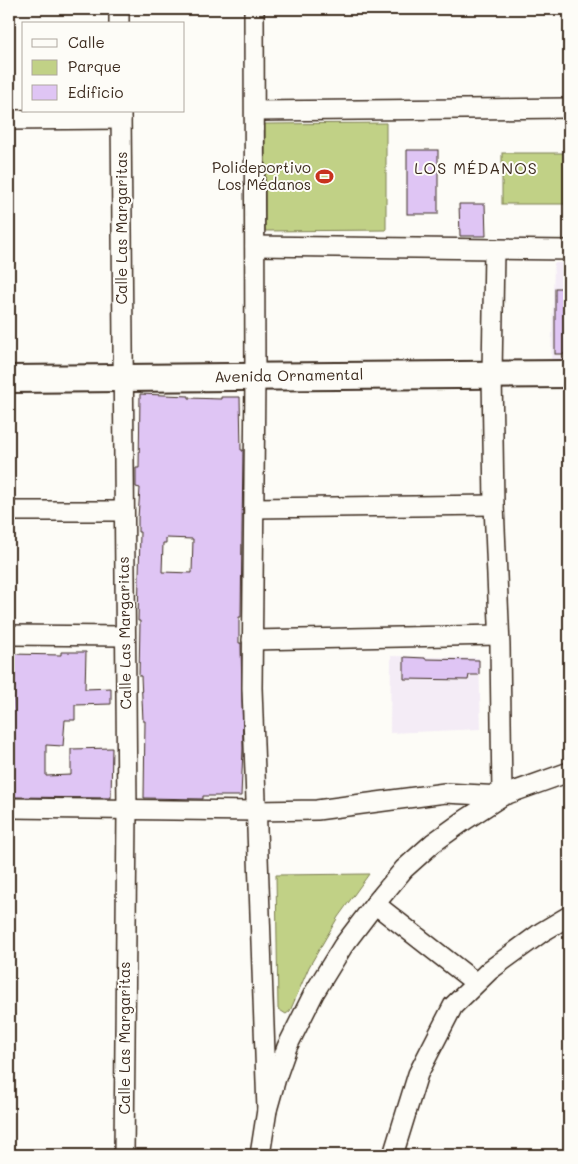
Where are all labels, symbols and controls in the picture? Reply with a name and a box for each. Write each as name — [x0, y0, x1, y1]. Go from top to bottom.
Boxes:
legend — [22, 22, 185, 112]
text: Calle — [68, 32, 105, 52]
text: Parque — [68, 56, 121, 76]
text: Edificio — [68, 82, 124, 102]
street label: Calle Las Margaritas — [111, 151, 131, 305]
place label: Polideportivo Los Médanos — [212, 157, 311, 194]
district label: LOS MÉDANOS — [414, 157, 538, 178]
sports icon: Polideportivo Los Médanos — [315, 167, 335, 187]
street label: Avenida Ornamental — [214, 364, 364, 386]
street label: Calle Las Margaritas — [113, 556, 135, 710]
street label: Calle Las Margaritas — [114, 961, 134, 1115]

